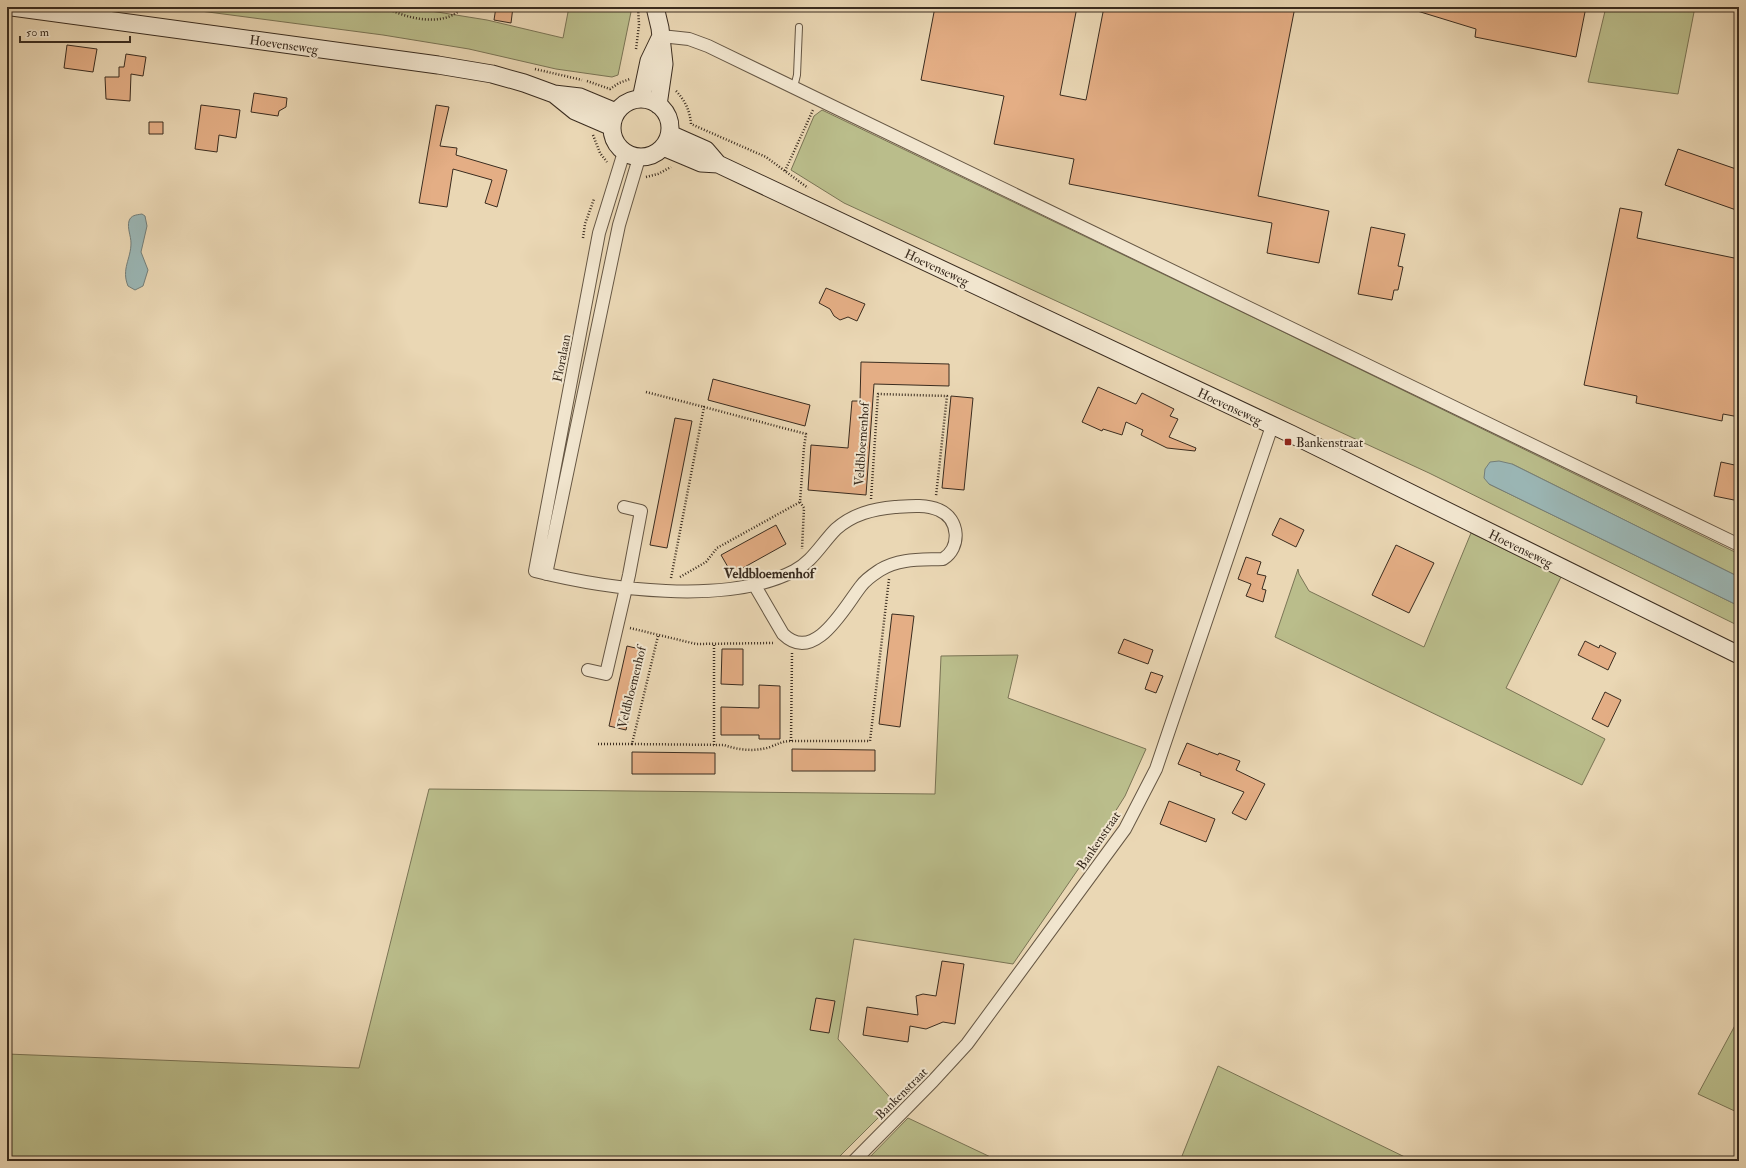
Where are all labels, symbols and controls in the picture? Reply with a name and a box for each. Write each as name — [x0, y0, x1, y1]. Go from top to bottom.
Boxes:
scale bar — [20, 18, 130, 44]
text: 50 m — [26, 25, 50, 40]
street label: Hoevenseweg — [248, 32, 320, 58]
street label: Hoevenseweg — [902, 246, 972, 290]
street label: Floralaan — [549, 333, 575, 384]
street label: Hoevenseweg — [1195, 385, 1265, 429]
street label: Veldbloemenhof — [851, 400, 873, 487]
place label: Bankenstraat — [1296, 435, 1363, 451]
marker: Bankenstraat — [1283, 437, 1293, 447]
street label: Hoevenseweg — [1486, 526, 1556, 572]
district label: Veldbloemenhof — [723, 565, 817, 582]
street label: Veldbloemenhof — [614, 643, 650, 730]
street label: Bankenstraat — [1073, 808, 1124, 873]
street label: Bankenstraat — [872, 1064, 931, 1123]

